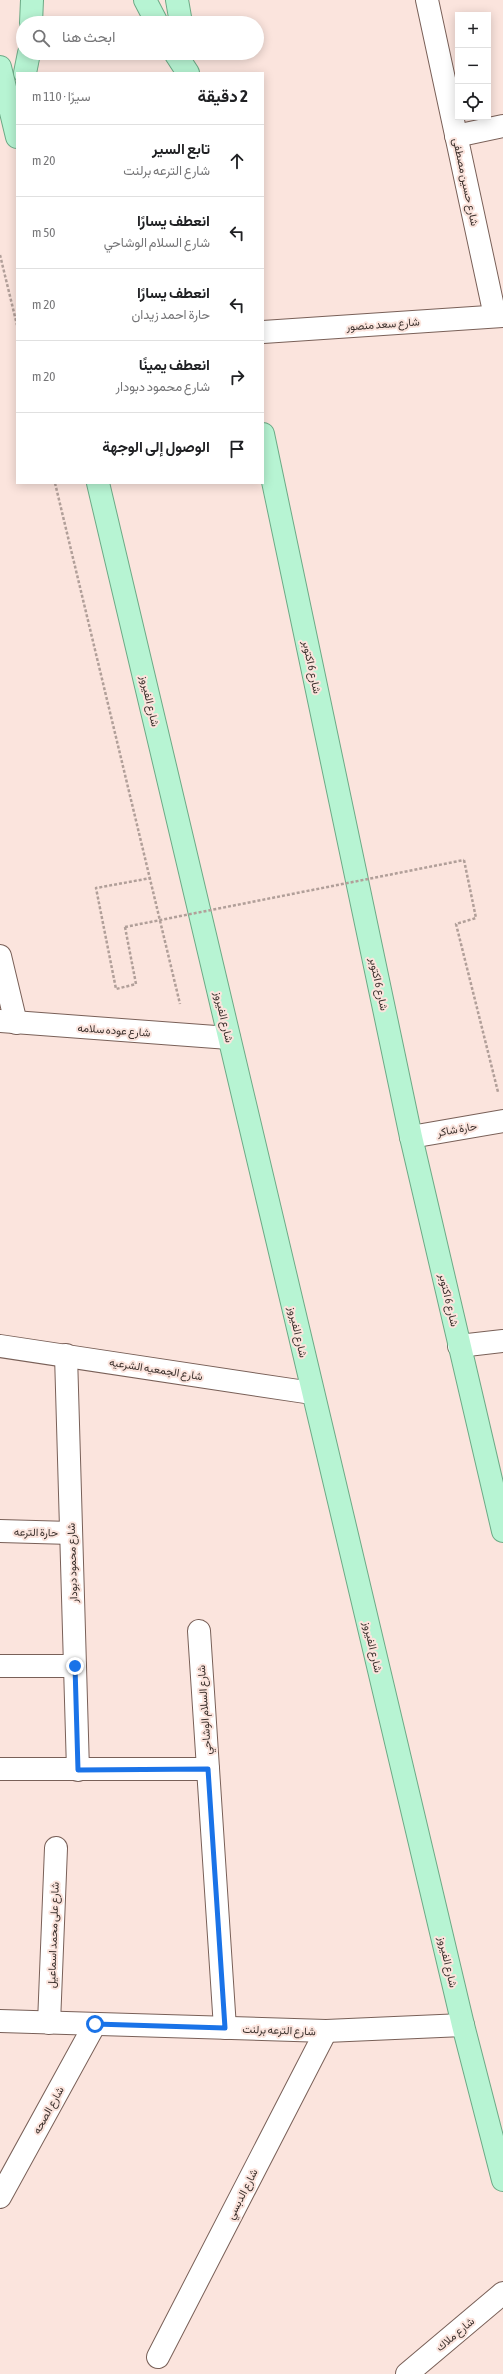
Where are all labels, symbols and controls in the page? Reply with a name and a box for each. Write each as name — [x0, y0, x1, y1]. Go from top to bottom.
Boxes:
map controls — [455, 12, 491, 120]
button: + — [455, 12, 491, 48]
search box — [16, 16, 264, 60]
icon: search — [30, 27, 52, 49]
text: ابحث هنا — [62, 28, 116, 45]
button: − — [455, 48, 491, 84]
button: locate — [455, 84, 491, 120]
text: 2 دقيقة — [198, 86, 248, 106]
text: سيرًا · 110 m — [32, 89, 90, 104]
street label: شارع حسين مصطفى — [449, 137, 481, 228]
text: تابع السير — [152, 140, 210, 157]
icon: ahead — [226, 150, 248, 172]
text: 20 m — [32, 153, 55, 168]
text: شارع الترعه برلنت — [123, 163, 210, 178]
text: انعطف يسارًا — [137, 212, 210, 229]
icon: left — [226, 222, 248, 244]
text: 50 m — [32, 225, 55, 240]
text: شارع السلام الوشاحي — [104, 235, 210, 250]
text: انعطف يسارًا — [137, 284, 210, 301]
icon: left — [226, 294, 248, 316]
text: 20 m — [32, 297, 55, 312]
text: حارة احمد زيدان — [132, 307, 210, 322]
street label: شارع سعد منصور — [345, 315, 421, 335]
text: انعطف يمينًا — [139, 356, 210, 373]
icon: right — [226, 366, 248, 388]
text: 20 m — [32, 369, 55, 384]
text: شارع محمود دبودار — [116, 379, 210, 394]
text: الوصول إلى الوجهة — [102, 438, 210, 455]
icon: arrive — [226, 438, 248, 460]
street label: شارع 6 اكتوبر — [298, 638, 324, 695]
street label: شارع الفيروز — [136, 673, 162, 728]
street label: شارع 6 اكتوبر — [365, 955, 391, 1012]
street label: شارع الفيروز — [210, 989, 236, 1044]
street label: شارع عوده سلامه — [77, 1021, 151, 1041]
street label: حارة شاكر — [435, 1120, 478, 1140]
street label: شارع 6 اكتوبر — [435, 1271, 461, 1328]
street label: شارع الفيروز — [284, 1304, 310, 1359]
street label: شارع الجمعيه الشرعيه — [108, 1356, 204, 1384]
street label: شارع محمود دبودار — [65, 1522, 81, 1604]
street label: حارة الترعه — [14, 1526, 58, 1539]
street label: شارع الفيروز — [359, 1619, 385, 1674]
route end — [66, 1657, 84, 1675]
street label: شارع السلام الوشاحي — [195, 1664, 217, 1755]
street label: شارع على محمد اسماعيل — [45, 1881, 63, 1988]
street label: شارع الفيروز — [434, 1934, 460, 1989]
route start — [86, 2015, 104, 2033]
street label: شارع الترعه برلنت — [242, 2023, 316, 2039]
street label: شارع الصحه — [30, 2084, 68, 2137]
street label: شارع الدبسي — [224, 2167, 264, 2223]
street label: شارع ملاك — [434, 2314, 478, 2355]

